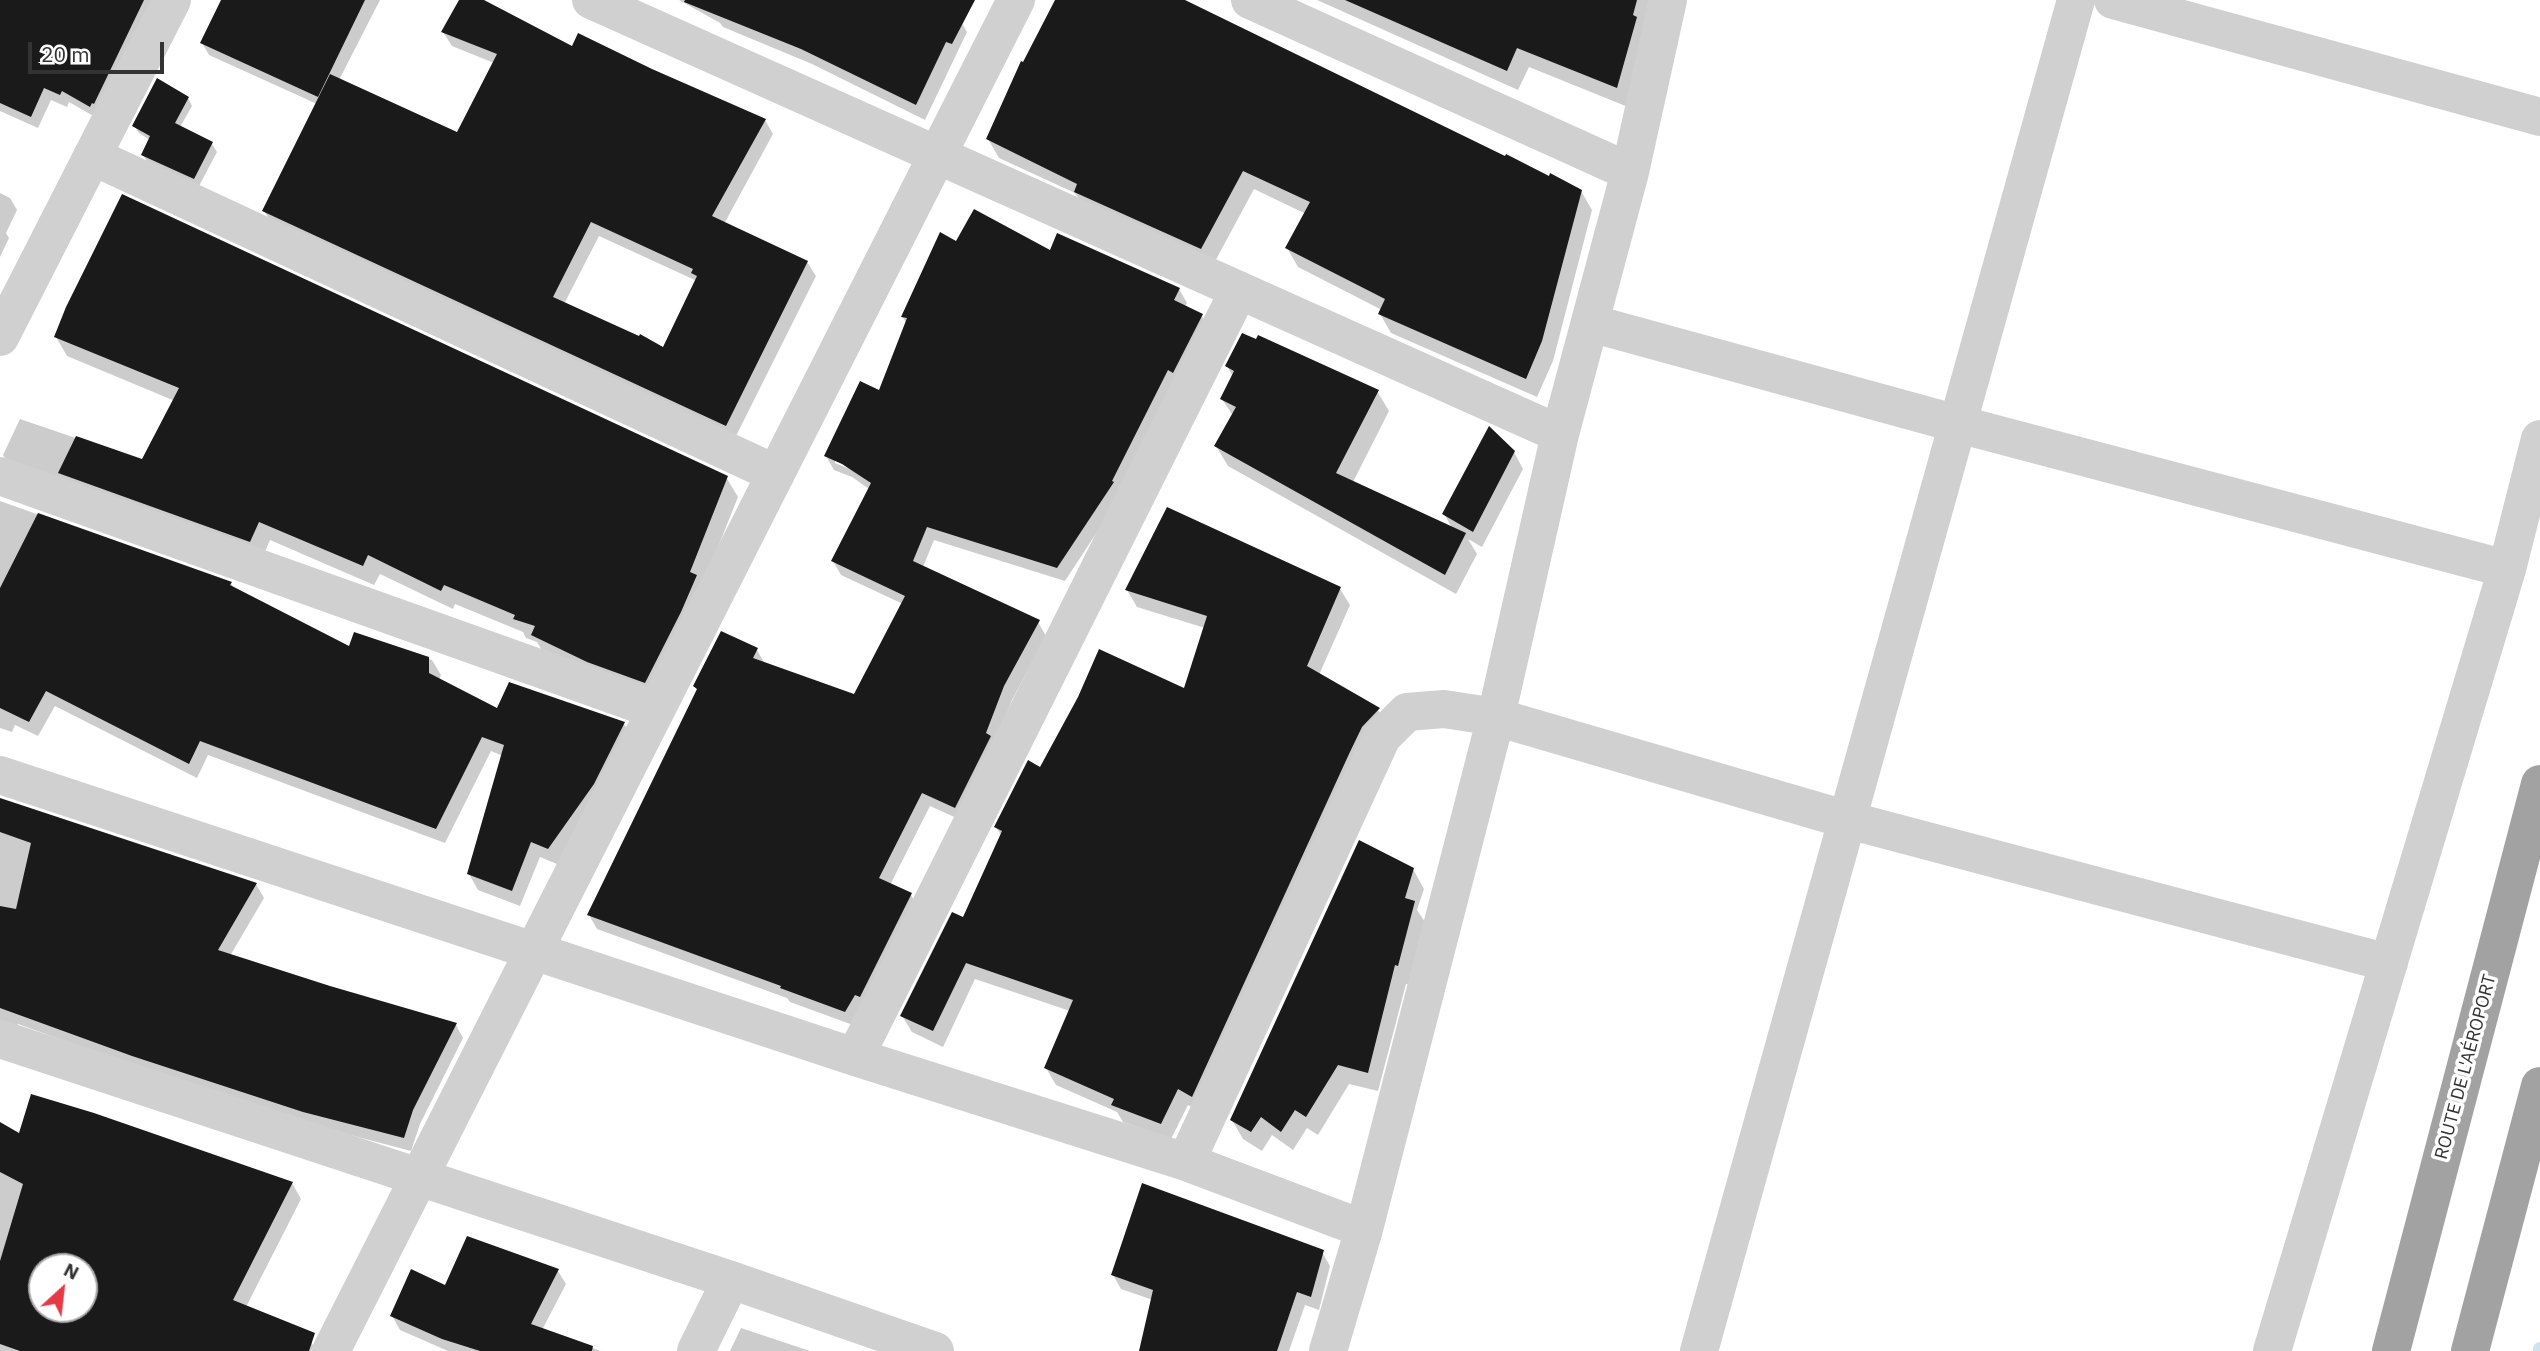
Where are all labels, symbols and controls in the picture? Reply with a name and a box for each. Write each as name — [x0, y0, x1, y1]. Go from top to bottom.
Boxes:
scale bar — [32, 28, 168, 72]
text: 20 m — [41, 40, 90, 68]
street label: ROUTE DE L'AÉROPORT — [2431, 972, 2501, 1162]
north arrow — [28, 1253, 98, 1323]
text: N — [60, 1257, 83, 1285]

